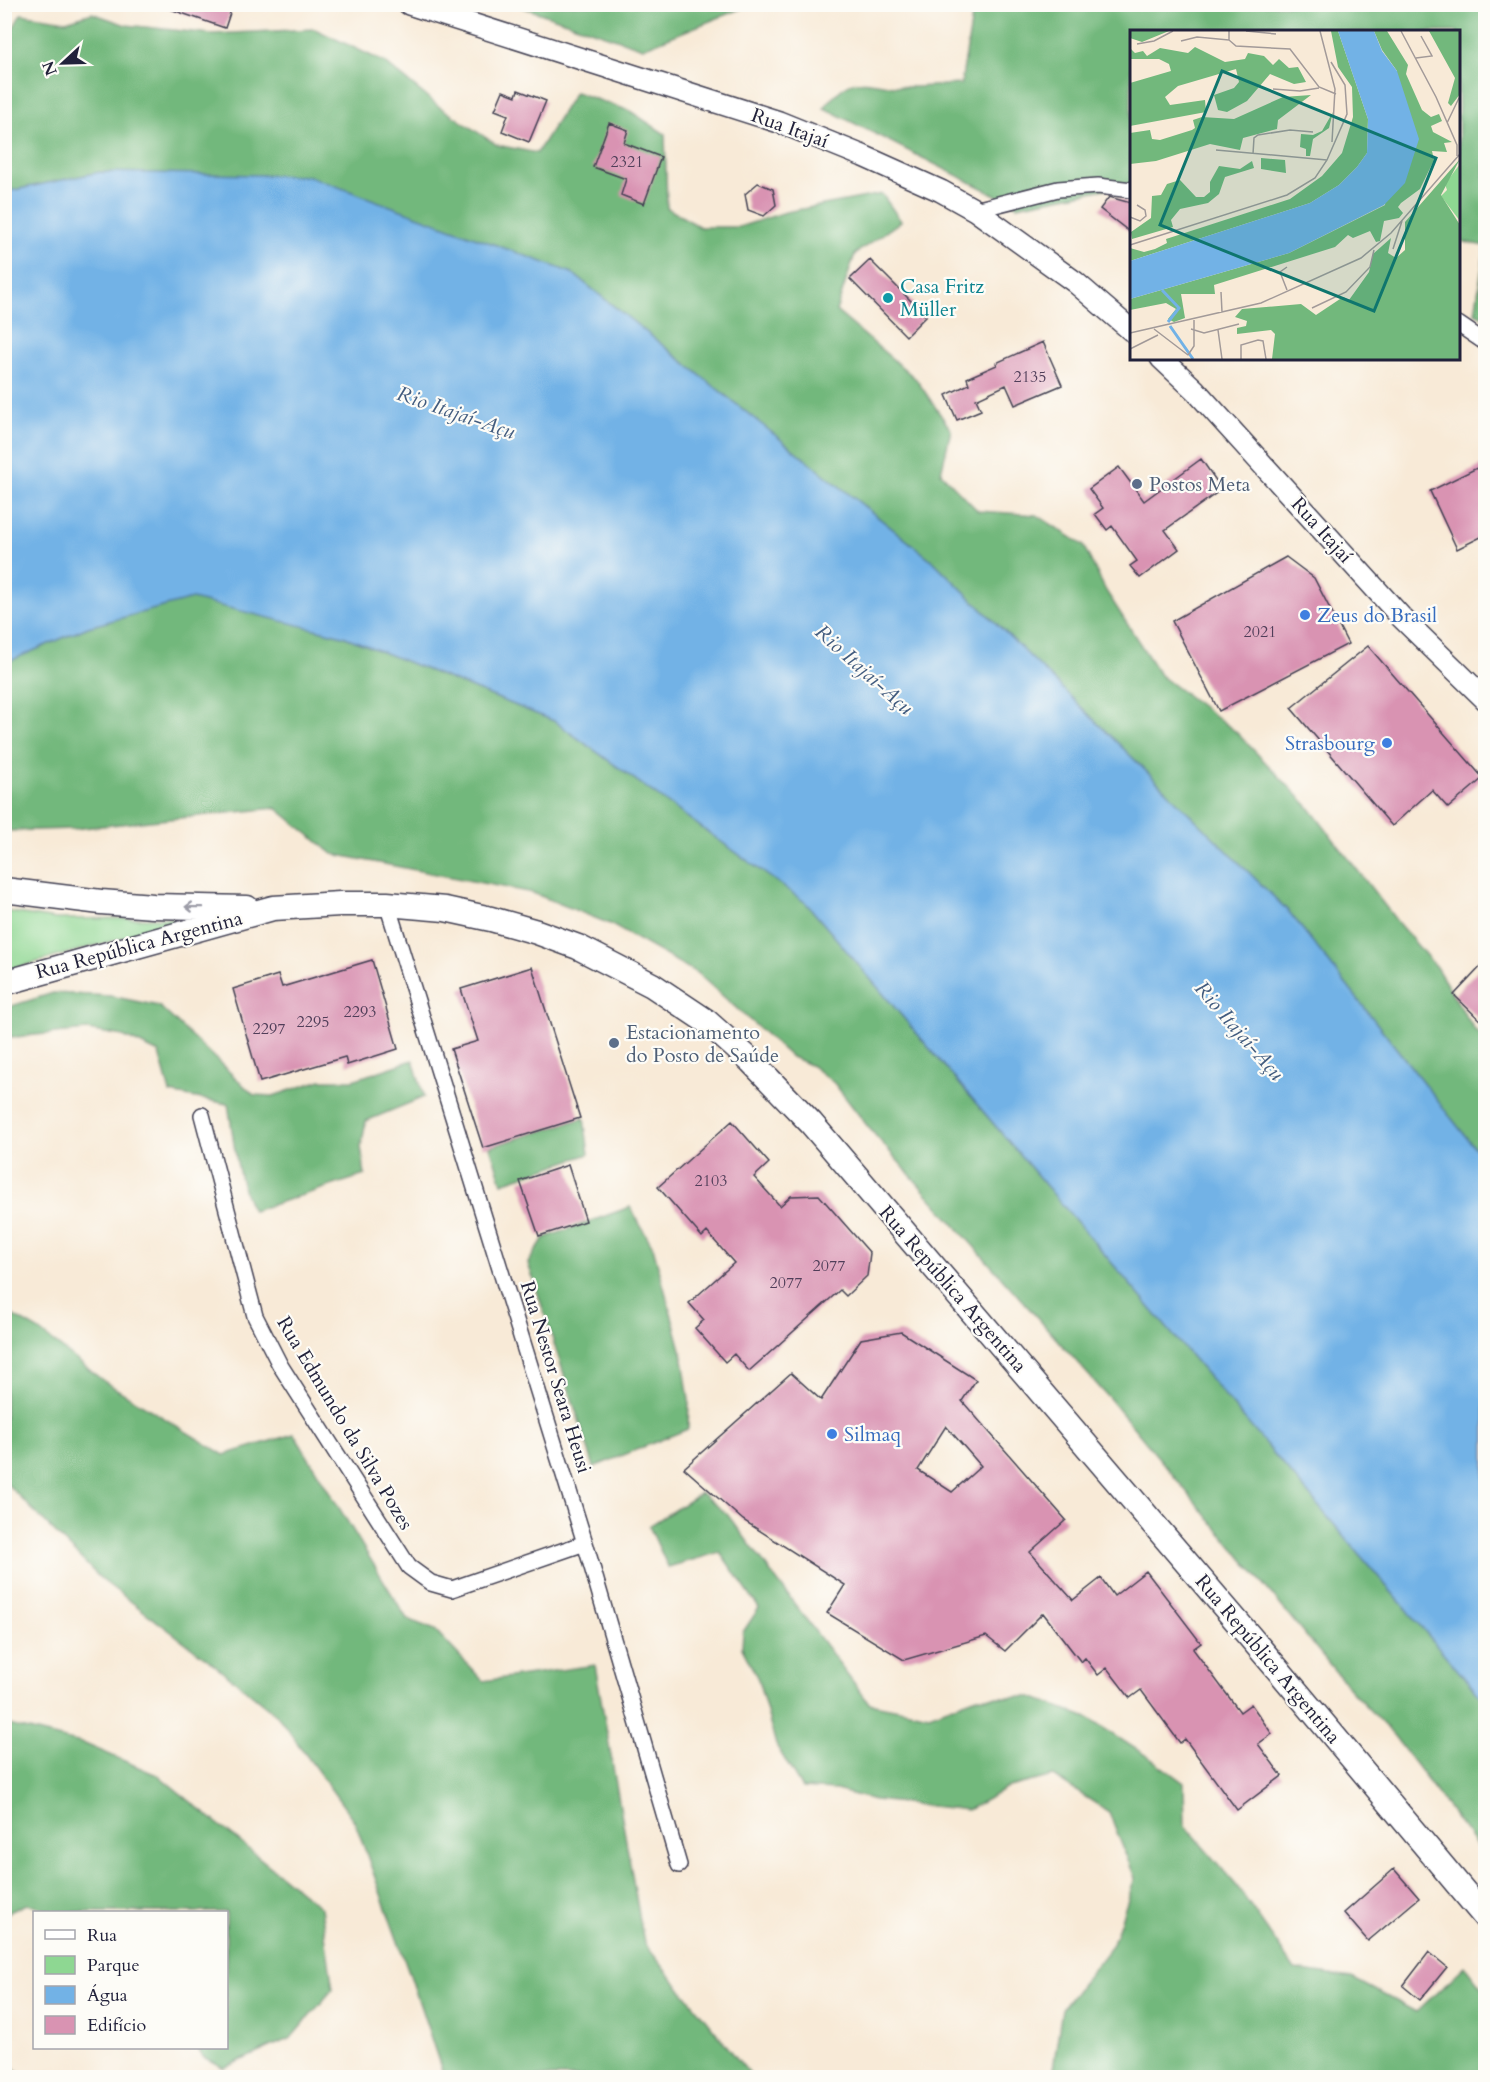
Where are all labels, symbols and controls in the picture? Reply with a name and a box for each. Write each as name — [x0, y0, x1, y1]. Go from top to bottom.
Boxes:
inset map — [1130, 30, 1460, 360]
north arrow — [33, 33, 93, 93]
text: N — [37, 58, 63, 79]
street label: Rua Itajaí — [748, 102, 833, 155]
house number: 2321 — [611, 151, 643, 173]
place label: Casa Fritz Müller — [900, 273, 984, 323]
marker: Casa Fritz Müller — [881, 291, 895, 305]
house number: 2135 — [1014, 366, 1046, 388]
water label: Rio Itajaí-Açu — [393, 379, 519, 447]
place label: Postos Meta — [1149, 471, 1251, 498]
marker: Postos Meta — [1130, 477, 1144, 491]
street label: Rua Itajaí — [1285, 491, 1359, 569]
place label: Zeus do Brasil — [1317, 602, 1437, 629]
marker: Zeus do Brasil — [1298, 608, 1312, 622]
water label: Rio Itajaí-Açu — [808, 618, 920, 722]
house number: 2021 — [1244, 621, 1276, 643]
place label: Strasbourg — [1285, 730, 1376, 757]
marker: Strasbourg — [1380, 736, 1394, 750]
one-way arrow — [184, 901, 204, 912]
street label: Rua República Argentina — [33, 904, 246, 986]
water label: Rio Itajaí-Açu — [1188, 975, 1291, 1087]
house number: 2293 — [344, 1001, 376, 1023]
house number: 2295 — [297, 1011, 329, 1033]
house number: 2297 — [253, 1018, 285, 1040]
place label: Estacionamento do Posto de Saúde — [626, 1019, 779, 1069]
marker: Estacionamento do Posto de Saúde — [607, 1036, 621, 1050]
house number: 2103 — [695, 1170, 727, 1192]
street label: Rua República Argentina — [873, 1200, 1033, 1379]
house number: 2077 — [813, 1255, 845, 1277]
house number: 2077 — [770, 1272, 802, 1294]
street label: Rua Nestor Seara Heusi — [514, 1278, 598, 1477]
street label: Rua Edmundo da Silva Pozes — [270, 1311, 420, 1535]
place label: Silmaq — [844, 1421, 901, 1448]
marker: Silmaq — [825, 1427, 839, 1441]
street label: Rua República Argentina — [1189, 1569, 1347, 1750]
legend — [33, 1911, 228, 2049]
text: Rua — [87, 1923, 117, 1948]
text: Parque — [87, 1953, 140, 1978]
text: Água — [87, 1983, 128, 2008]
text: Edifício — [87, 2013, 147, 2038]

